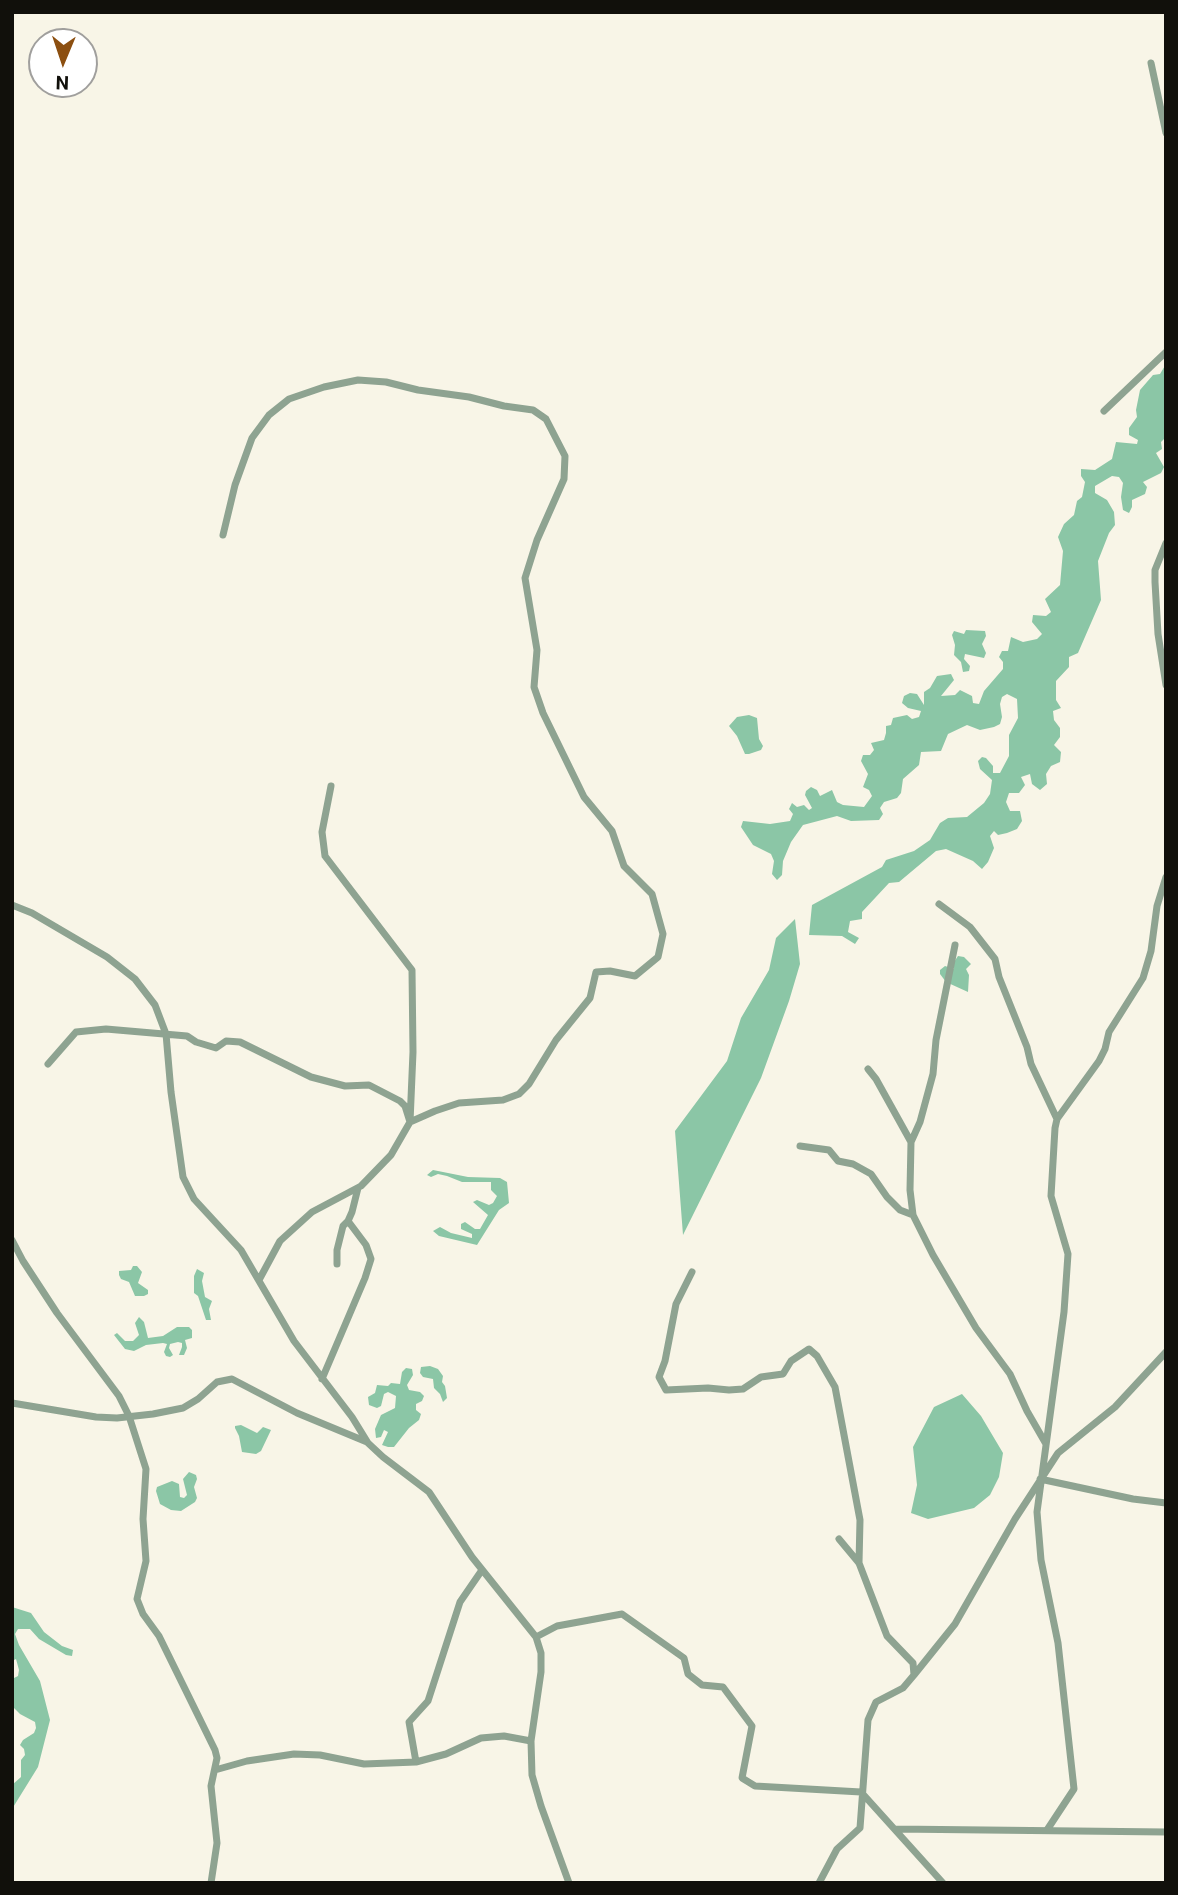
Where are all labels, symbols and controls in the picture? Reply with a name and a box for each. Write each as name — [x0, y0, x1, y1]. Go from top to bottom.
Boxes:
north arrow — [28, 28, 98, 98]
text: N — [55, 71, 69, 94]

